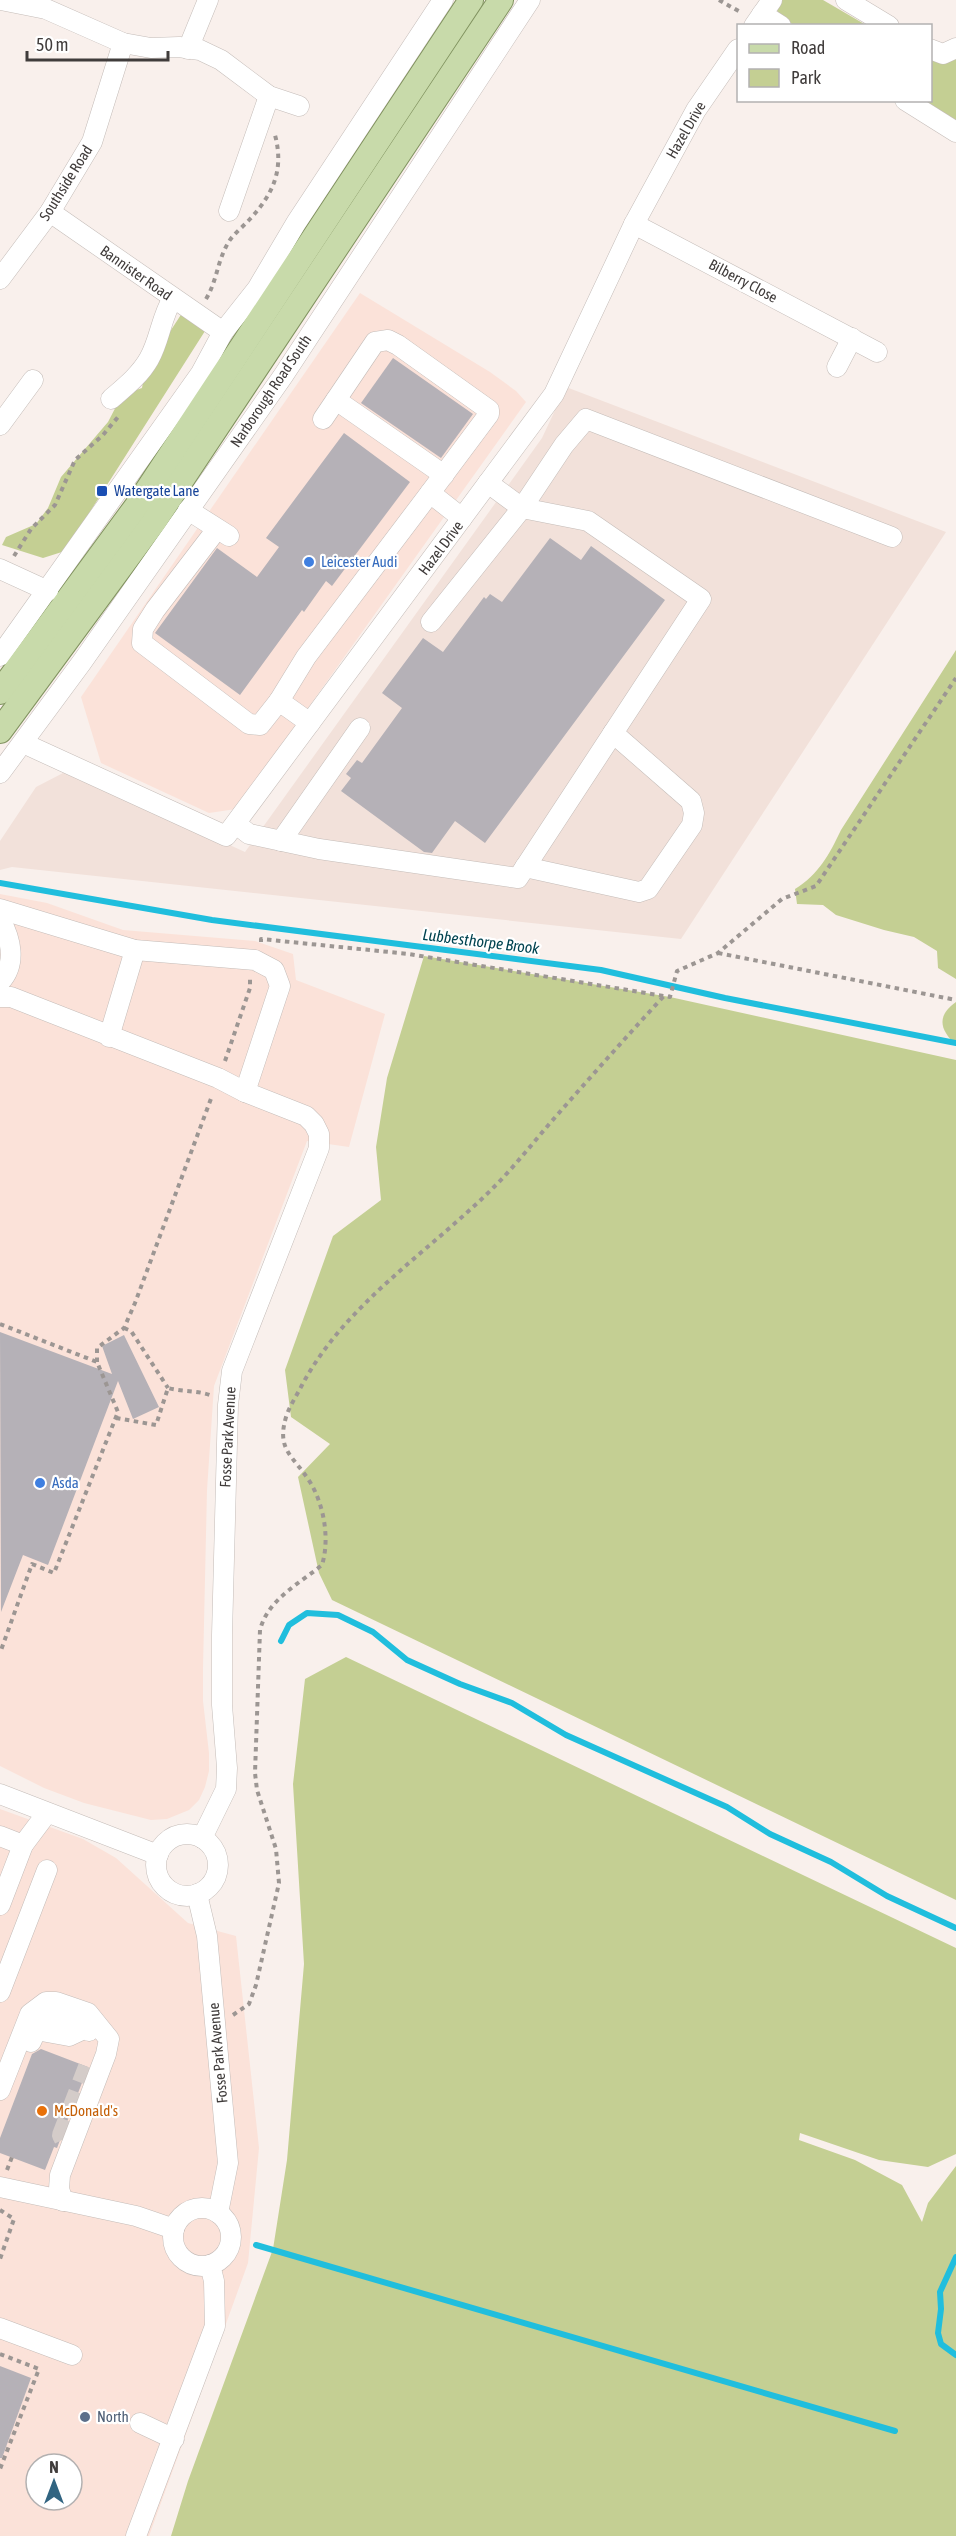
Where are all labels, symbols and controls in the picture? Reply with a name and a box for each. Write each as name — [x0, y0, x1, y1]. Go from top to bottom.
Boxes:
scale bar — [27, 24, 168, 62]
legend — [737, 24, 932, 102]
text: 50 m — [36, 34, 68, 55]
text: Road — [791, 37, 825, 58]
text: Park — [791, 67, 821, 88]
street label: Hazel Drive — [662, 98, 709, 161]
street label: Southside Road — [36, 142, 95, 224]
street label: Bannister Road — [97, 242, 175, 303]
street label: Bilberry Close — [706, 255, 781, 306]
street label: Narborough Road South — [227, 331, 314, 450]
place label: Watergate Lane — [114, 482, 200, 499]
marker: Watergate Lane — [95, 484, 109, 498]
street label: Hazel Drive — [415, 517, 466, 578]
place label: Leicester Audi — [321, 553, 397, 570]
marker: Leicester Audi — [302, 555, 316, 569]
water label: Lubbesthorpe Brook — [421, 925, 541, 958]
street label: Fosse Park Avenue — [216, 1386, 239, 1488]
place label: Asda — [52, 1474, 79, 1491]
marker: Asda — [33, 1476, 47, 1490]
street label: Fosse Park Avenue — [205, 2002, 230, 2104]
place label: McDonald's — [54, 2102, 118, 2119]
marker: McDonald's — [35, 2104, 49, 2118]
place label: North — [97, 2408, 129, 2425]
marker: North — [78, 2410, 92, 2424]
north arrow — [24, 2452, 84, 2512]
text: N — [49, 2458, 59, 2476]

